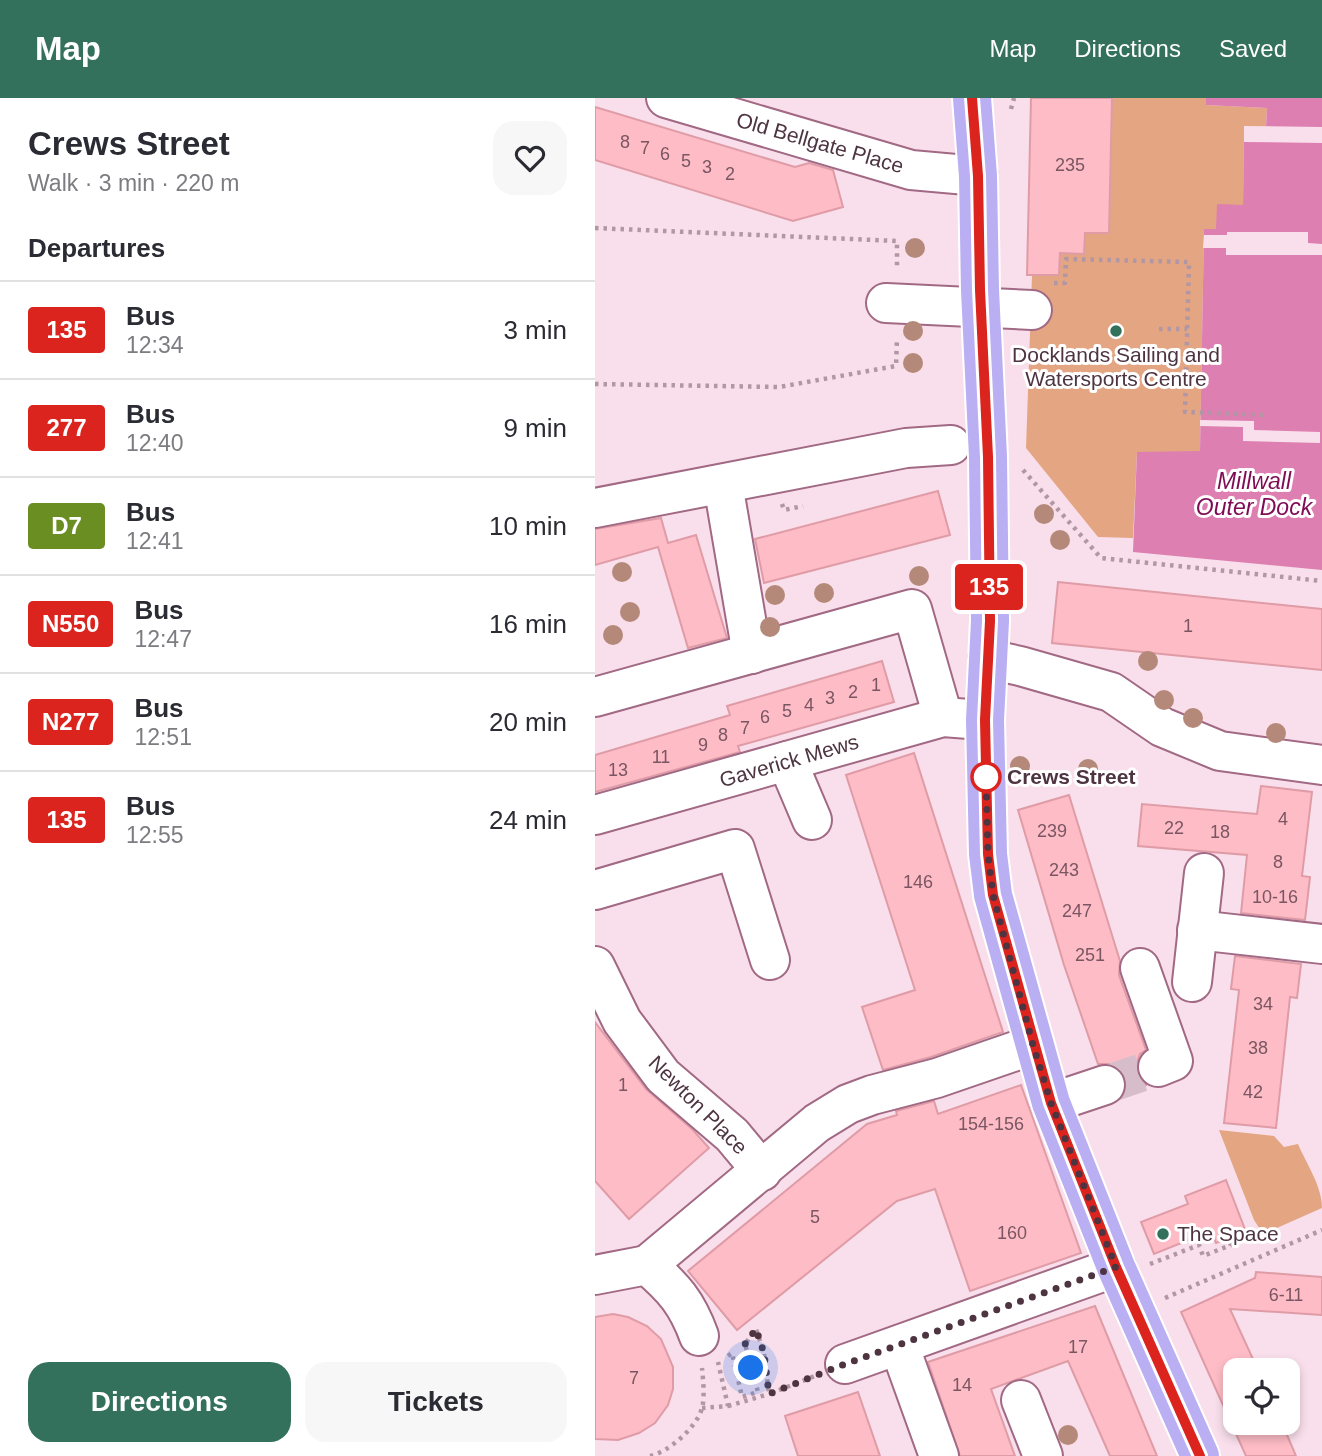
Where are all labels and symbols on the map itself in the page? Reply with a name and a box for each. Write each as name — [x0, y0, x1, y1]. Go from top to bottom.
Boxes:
street label: Old Bellgate Place — [734, 108, 906, 177]
house number: 8 — [620, 132, 630, 152]
house number: 7 — [640, 138, 650, 158]
house number: 6 — [660, 144, 670, 164]
house number: 5 — [681, 151, 691, 171]
house number: 235 — [1055, 155, 1085, 175]
house number: 3 — [702, 157, 712, 177]
house number: 2 — [725, 164, 735, 184]
marker: Docklands Sailing and Watersports Centre — [1108, 323, 1124, 339]
place label: Docklands Sailing and Watersports Centre — [1012, 343, 1220, 390]
water label: Millwall Outer Dock — [1196, 468, 1314, 520]
line badge: 135 — [949, 564, 1029, 610]
house number: 1 — [1183, 616, 1193, 636]
house number: 1 — [871, 675, 881, 695]
house number: 2 — [848, 682, 858, 702]
house number: 3 — [825, 688, 835, 708]
house number: 4 — [804, 695, 814, 715]
house number: 5 — [782, 701, 792, 721]
house number: 6 — [760, 707, 770, 727]
house number: 7 — [740, 718, 750, 738]
house number: 8 — [718, 725, 728, 745]
street label: Gaverick Mews — [717, 730, 861, 791]
house number: 9 — [698, 735, 708, 755]
house number: 11 — [652, 747, 670, 767]
house number: 13 — [608, 760, 628, 780]
marker: Crews Street — [971, 762, 1001, 792]
place label: Crews Street — [1007, 765, 1135, 788]
house number: 4 — [1278, 809, 1288, 829]
house number: 22 — [1164, 818, 1184, 838]
house number: 239 — [1037, 821, 1067, 841]
house number: 18 — [1210, 822, 1230, 842]
house number: 8 — [1273, 852, 1283, 872]
house number: 243 — [1049, 860, 1079, 880]
house number: 146 — [903, 872, 933, 892]
house number: 10-16 — [1252, 887, 1298, 907]
house number: 247 — [1062, 901, 1092, 921]
house number: 251 — [1075, 945, 1105, 965]
house number: 34 — [1253, 994, 1273, 1014]
house number: 38 — [1248, 1038, 1268, 1058]
street label: Newton Place — [644, 1051, 752, 1159]
house number: 1 — [618, 1075, 628, 1095]
house number: 42 — [1243, 1082, 1263, 1102]
house number: 154-156 — [958, 1114, 1024, 1134]
house number: 5 — [810, 1207, 820, 1227]
place label: The Space — [1177, 1222, 1279, 1245]
house number: 160 — [997, 1223, 1027, 1243]
marker: The Space — [1155, 1226, 1171, 1242]
house number: 6-11 — [1269, 1285, 1303, 1305]
house number: 17 — [1068, 1337, 1088, 1357]
your location — [733, 1350, 768, 1385]
house number: 7 — [629, 1368, 639, 1388]
house number: 14 — [952, 1375, 972, 1395]

